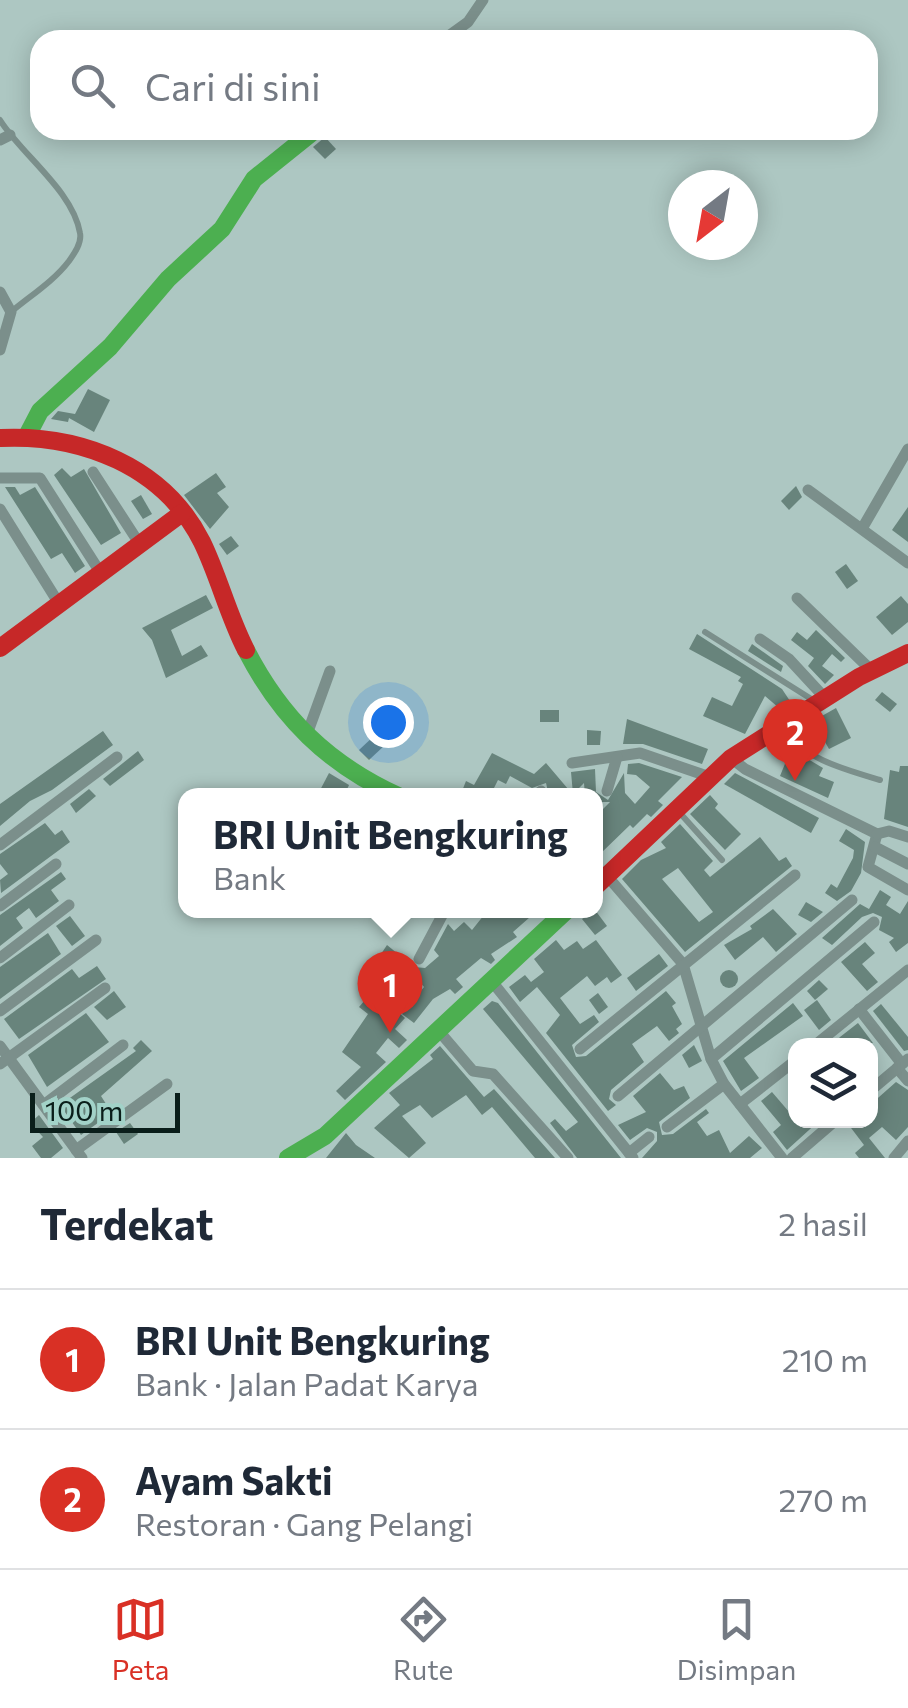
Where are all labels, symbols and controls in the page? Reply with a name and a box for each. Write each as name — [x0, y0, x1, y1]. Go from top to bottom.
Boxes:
search box — [30, 30, 878, 140]
icon: search — [65, 58, 120, 113]
text: Cari di sini — [145, 62, 321, 109]
north arrow — [668, 170, 758, 260]
your location — [363, 697, 414, 748]
pin: 2 — [762, 698, 828, 781]
popup — [178, 788, 603, 918]
text: BRI Unit Bengkuring — [213, 810, 568, 857]
text: Bank — [213, 857, 286, 897]
pin: 1 — [358, 950, 422, 1033]
map controls — [788, 1038, 878, 1128]
button: layers — [788, 1038, 878, 1128]
scale bar — [30, 1088, 180, 1132]
text: 100 m — [45, 1093, 123, 1127]
text: Terdekat — [40, 1197, 214, 1249]
text: 2 hasil — [778, 1203, 868, 1243]
text: BRI Unit Bengkuring — [135, 1316, 490, 1363]
text: 1 — [65, 1339, 80, 1379]
text: 210 m — [782, 1339, 868, 1379]
text: Bank · Jalan Padat Karya — [135, 1363, 479, 1403]
text: Ayam Sakti — [135, 1456, 333, 1503]
text: 2 — [63, 1479, 82, 1519]
text: 270 m — [779, 1479, 868, 1519]
text: Restoran · Gang Pelangi — [135, 1503, 473, 1543]
tab: Peta — [112, 1592, 170, 1686]
tab: Rute — [393, 1592, 453, 1686]
tab: Disimpan — [677, 1592, 796, 1686]

